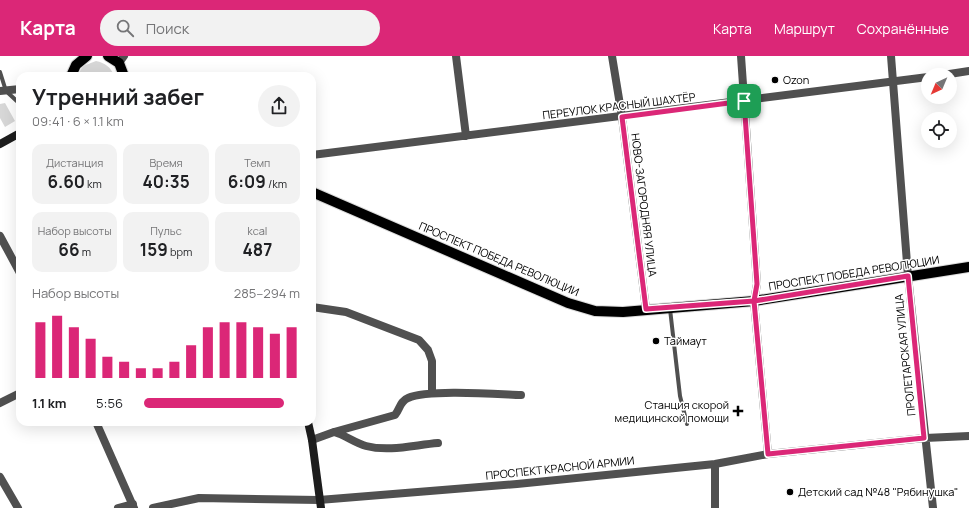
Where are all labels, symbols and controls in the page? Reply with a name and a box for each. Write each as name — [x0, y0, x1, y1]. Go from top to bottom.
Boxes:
search box — [100, 10, 380, 46]
text: Карта — [20, 15, 76, 41]
icon: search — [114, 17, 136, 39]
text: Поиск — [146, 18, 189, 39]
text: Карта — [713, 19, 752, 38]
text: Маршрут — [774, 19, 835, 38]
text: Сохранённые — [857, 19, 949, 38]
north arrow — [921, 68, 957, 104]
map controls — [921, 68, 957, 148]
place label: Ozon — [783, 72, 809, 87]
marker: Ozon — [770, 75, 780, 85]
text: Утренний забег — [32, 82, 204, 112]
pin — [727, 84, 761, 118]
button: share — [258, 85, 300, 127]
street label: ПЕРЕУЛОК КРАСНЫЙ ШАХТЁР — [542, 89, 697, 122]
icon: arrive — [733, 90, 755, 112]
text: 09:41 · 6 × 1.1 km — [32, 112, 124, 130]
button: locate — [921, 112, 957, 148]
street label: НОВО-ЗАГОРОДНЯЯ УЛИЦА — [628, 132, 661, 278]
text: Дистанция — [46, 155, 103, 170]
text: Время — [149, 155, 183, 170]
text: Темп — [244, 155, 270, 170]
text: 6.60 — [47, 170, 85, 193]
text: 40:35 — [142, 170, 190, 193]
text: 6:09 — [228, 170, 266, 193]
text: km — [85, 176, 102, 191]
text: /km — [266, 176, 287, 191]
street label: ПРОСПЕКТ ПОБЕДА РЕВОЛЮЦИИ — [417, 218, 582, 299]
text: Набор высоты — [38, 223, 112, 238]
text: Пульс — [150, 223, 182, 238]
text: kcal — [247, 223, 267, 238]
text: 66 — [58, 238, 79, 261]
text: 159 — [140, 238, 168, 261]
text: 487 — [242, 238, 272, 261]
text: m — [79, 244, 91, 259]
text: bpm — [168, 244, 192, 259]
street label: ПРОСПЕКТ ПОБЕДА РЕВОЛЮЦИИ — [767, 252, 940, 293]
text: Набор высоты — [32, 284, 119, 302]
text: 285–294 m — [234, 284, 300, 302]
street label: ПРОЛЕТАРСКАЯ УЛИЦА — [891, 293, 918, 417]
place label: Таймаут — [664, 333, 707, 348]
marker: Таймаут — [651, 336, 661, 346]
text: 1.1 km — [32, 394, 67, 412]
text: 5:56 — [96, 394, 123, 412]
place label: Станция скорой медицинской помощи — [615, 397, 729, 425]
marker: Станция скорой медицинской помощи — [732, 405, 744, 417]
street label: ПРОСПЕКТ КРАСНОЙ АРМИИ — [485, 452, 635, 483]
place label: Детский сад №48 "Рябинушка" — [798, 484, 958, 499]
marker: Детский сад №48 "Рябинушка" — [785, 487, 795, 497]

